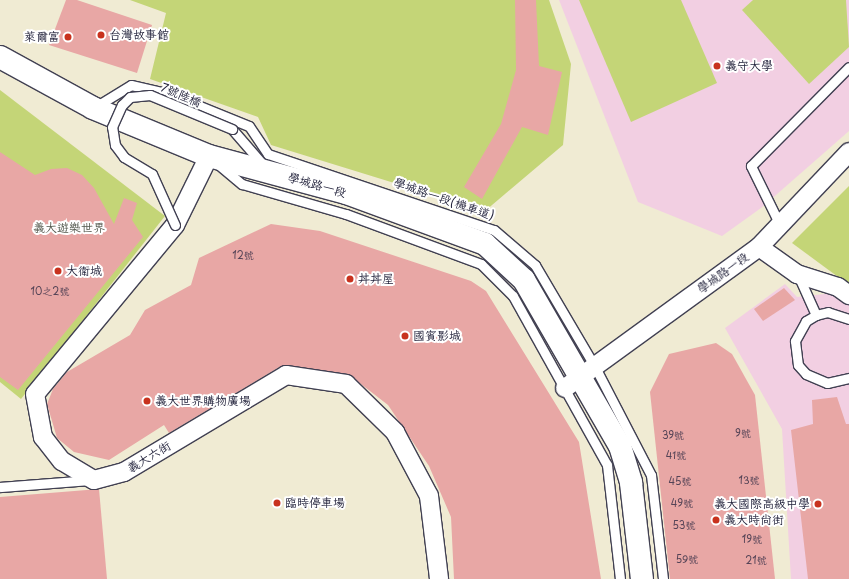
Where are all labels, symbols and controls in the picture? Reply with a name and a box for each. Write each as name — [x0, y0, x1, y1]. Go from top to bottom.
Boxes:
place label: 台灣故事館 — [109, 28, 169, 42]
place label: 萊爾富 — [24, 30, 60, 44]
marker: 台灣故事館 — [96, 30, 106, 40]
marker: 萊爾富 — [63, 32, 73, 42]
place label: 義守大學 — [725, 59, 773, 73]
marker: 義守大學 — [712, 61, 722, 71]
street label: 7號陸橋 — [158, 80, 204, 110]
street label: 學城路一段 — [286, 170, 348, 200]
street label: 學城路一段(機車道) — [392, 175, 496, 223]
park label: 義大遊樂世界 — [33, 221, 105, 235]
house number: 12號 — [232, 249, 254, 261]
street label: 學城路一段 — [694, 250, 752, 296]
place label: 大衛城 — [66, 264, 102, 278]
marker: 大衛城 — [53, 266, 63, 276]
place label: 丼丼屋 — [358, 272, 394, 286]
marker: 丼丼屋 — [345, 274, 355, 284]
house number: 10之2號 — [31, 285, 69, 297]
place label: 國賓影城 — [413, 329, 461, 343]
marker: 國賓影城 — [400, 331, 410, 341]
place label: 義大世界購物廣場 — [155, 394, 251, 408]
marker: 義大世界購物廣場 — [142, 396, 152, 406]
house number: 9號 — [735, 427, 751, 439]
house number: 39號 — [662, 429, 684, 441]
street label: 義大六街 — [125, 438, 173, 476]
house number: 41號 — [666, 449, 686, 461]
house number: 13號 — [738, 474, 760, 486]
house number: 45號 — [669, 475, 691, 487]
place label: 臨時停車場 — [285, 496, 345, 510]
house number: 49號 — [671, 497, 693, 509]
place label: 義大國際高級中學 — [714, 497, 810, 511]
marker: 臨時停車場 — [272, 498, 282, 508]
marker: 義大國際高級中學 — [813, 499, 823, 509]
place label: 義大時尚街 — [724, 513, 784, 527]
marker: 義大時尚街 — [711, 515, 721, 525]
house number: 53號 — [673, 519, 695, 531]
house number: 19號 — [742, 533, 762, 545]
house number: 59號 — [676, 553, 698, 565]
house number: 21號 — [745, 554, 767, 566]

